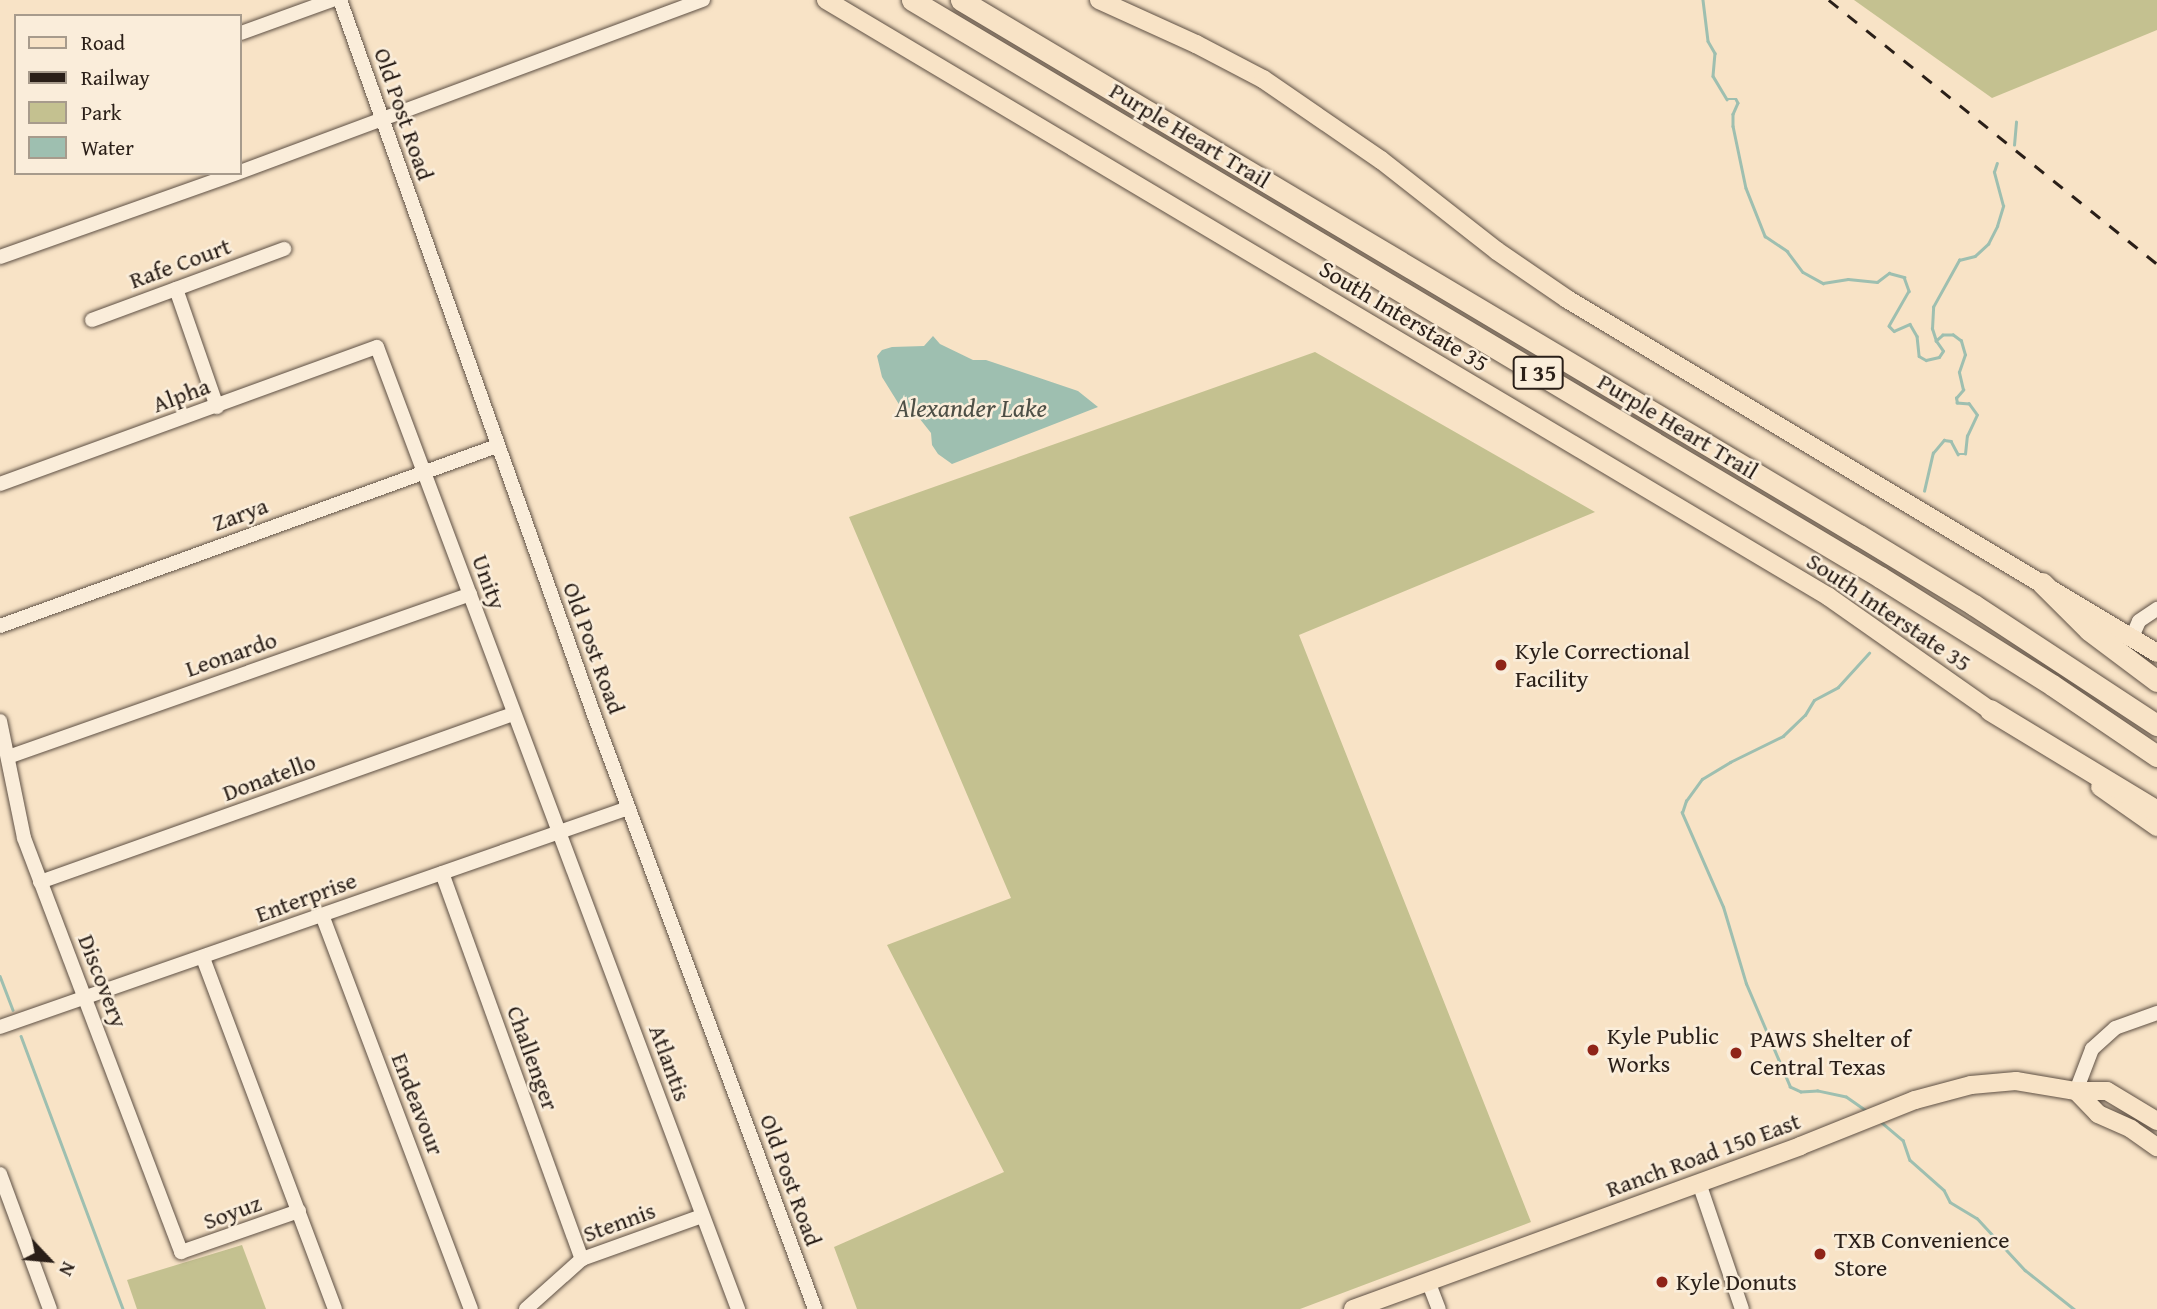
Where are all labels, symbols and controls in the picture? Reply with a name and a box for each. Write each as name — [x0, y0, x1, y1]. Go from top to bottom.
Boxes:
legend — [14, 14, 242, 175]
text: Road — [81, 27, 125, 58]
street label: Old Post Road — [368, 44, 440, 184]
text: Railway — [81, 62, 150, 93]
street label: Purple Heart Trail — [1105, 76, 1275, 194]
text: Park — [81, 97, 122, 128]
text: Water — [81, 132, 134, 163]
street label: Rafe Court — [125, 231, 235, 295]
street label: South Interstate 35 — [1314, 254, 1494, 378]
road number: I 35 — [1512, 354, 1564, 392]
street label: Purple Heart Trail — [1593, 367, 1763, 485]
street label: Alpha — [148, 371, 214, 419]
water label: Alexander Lake — [895, 392, 1047, 424]
street label: Zarya — [208, 491, 272, 537]
street label: South Interstate 35 — [1801, 546, 1977, 678]
street label: Unity — [466, 551, 512, 613]
street label: Old Post Road — [557, 578, 631, 718]
street label: Leonardo — [182, 625, 280, 683]
place label: Kyle Correctional Facility — [1515, 637, 1690, 693]
marker: Kyle Correctional Facility — [1493, 657, 1509, 673]
street label: Donatello — [218, 747, 320, 807]
street label: Enterprise — [251, 865, 361, 929]
street label: Discovery — [72, 930, 134, 1032]
street label: Challenger — [501, 1002, 565, 1114]
street label: Atlantis — [643, 1021, 697, 1105]
place label: Kyle Public Works — [1607, 1022, 1719, 1078]
place label: PAWS Shelter of Central Texas — [1750, 1025, 1910, 1081]
marker: Kyle Public Works — [1585, 1042, 1601, 1058]
marker: PAWS Shelter of Central Texas — [1728, 1045, 1744, 1061]
street label: Endeavour — [385, 1049, 451, 1159]
street label: Ranch Road 150 East — [1602, 1106, 1804, 1204]
street label: Old Post Road — [754, 1110, 828, 1250]
street label: Soyuz — [199, 1188, 265, 1236]
street label: Stennis — [579, 1196, 659, 1248]
north arrow — [14, 1225, 84, 1295]
place label: TXB Convenience Store — [1834, 1226, 2009, 1282]
marker: TXB Convenience Store — [1812, 1246, 1828, 1262]
text: N — [53, 1257, 83, 1281]
place label: Kyle Donuts — [1676, 1268, 1797, 1296]
marker: Kyle Donuts — [1654, 1274, 1670, 1290]

